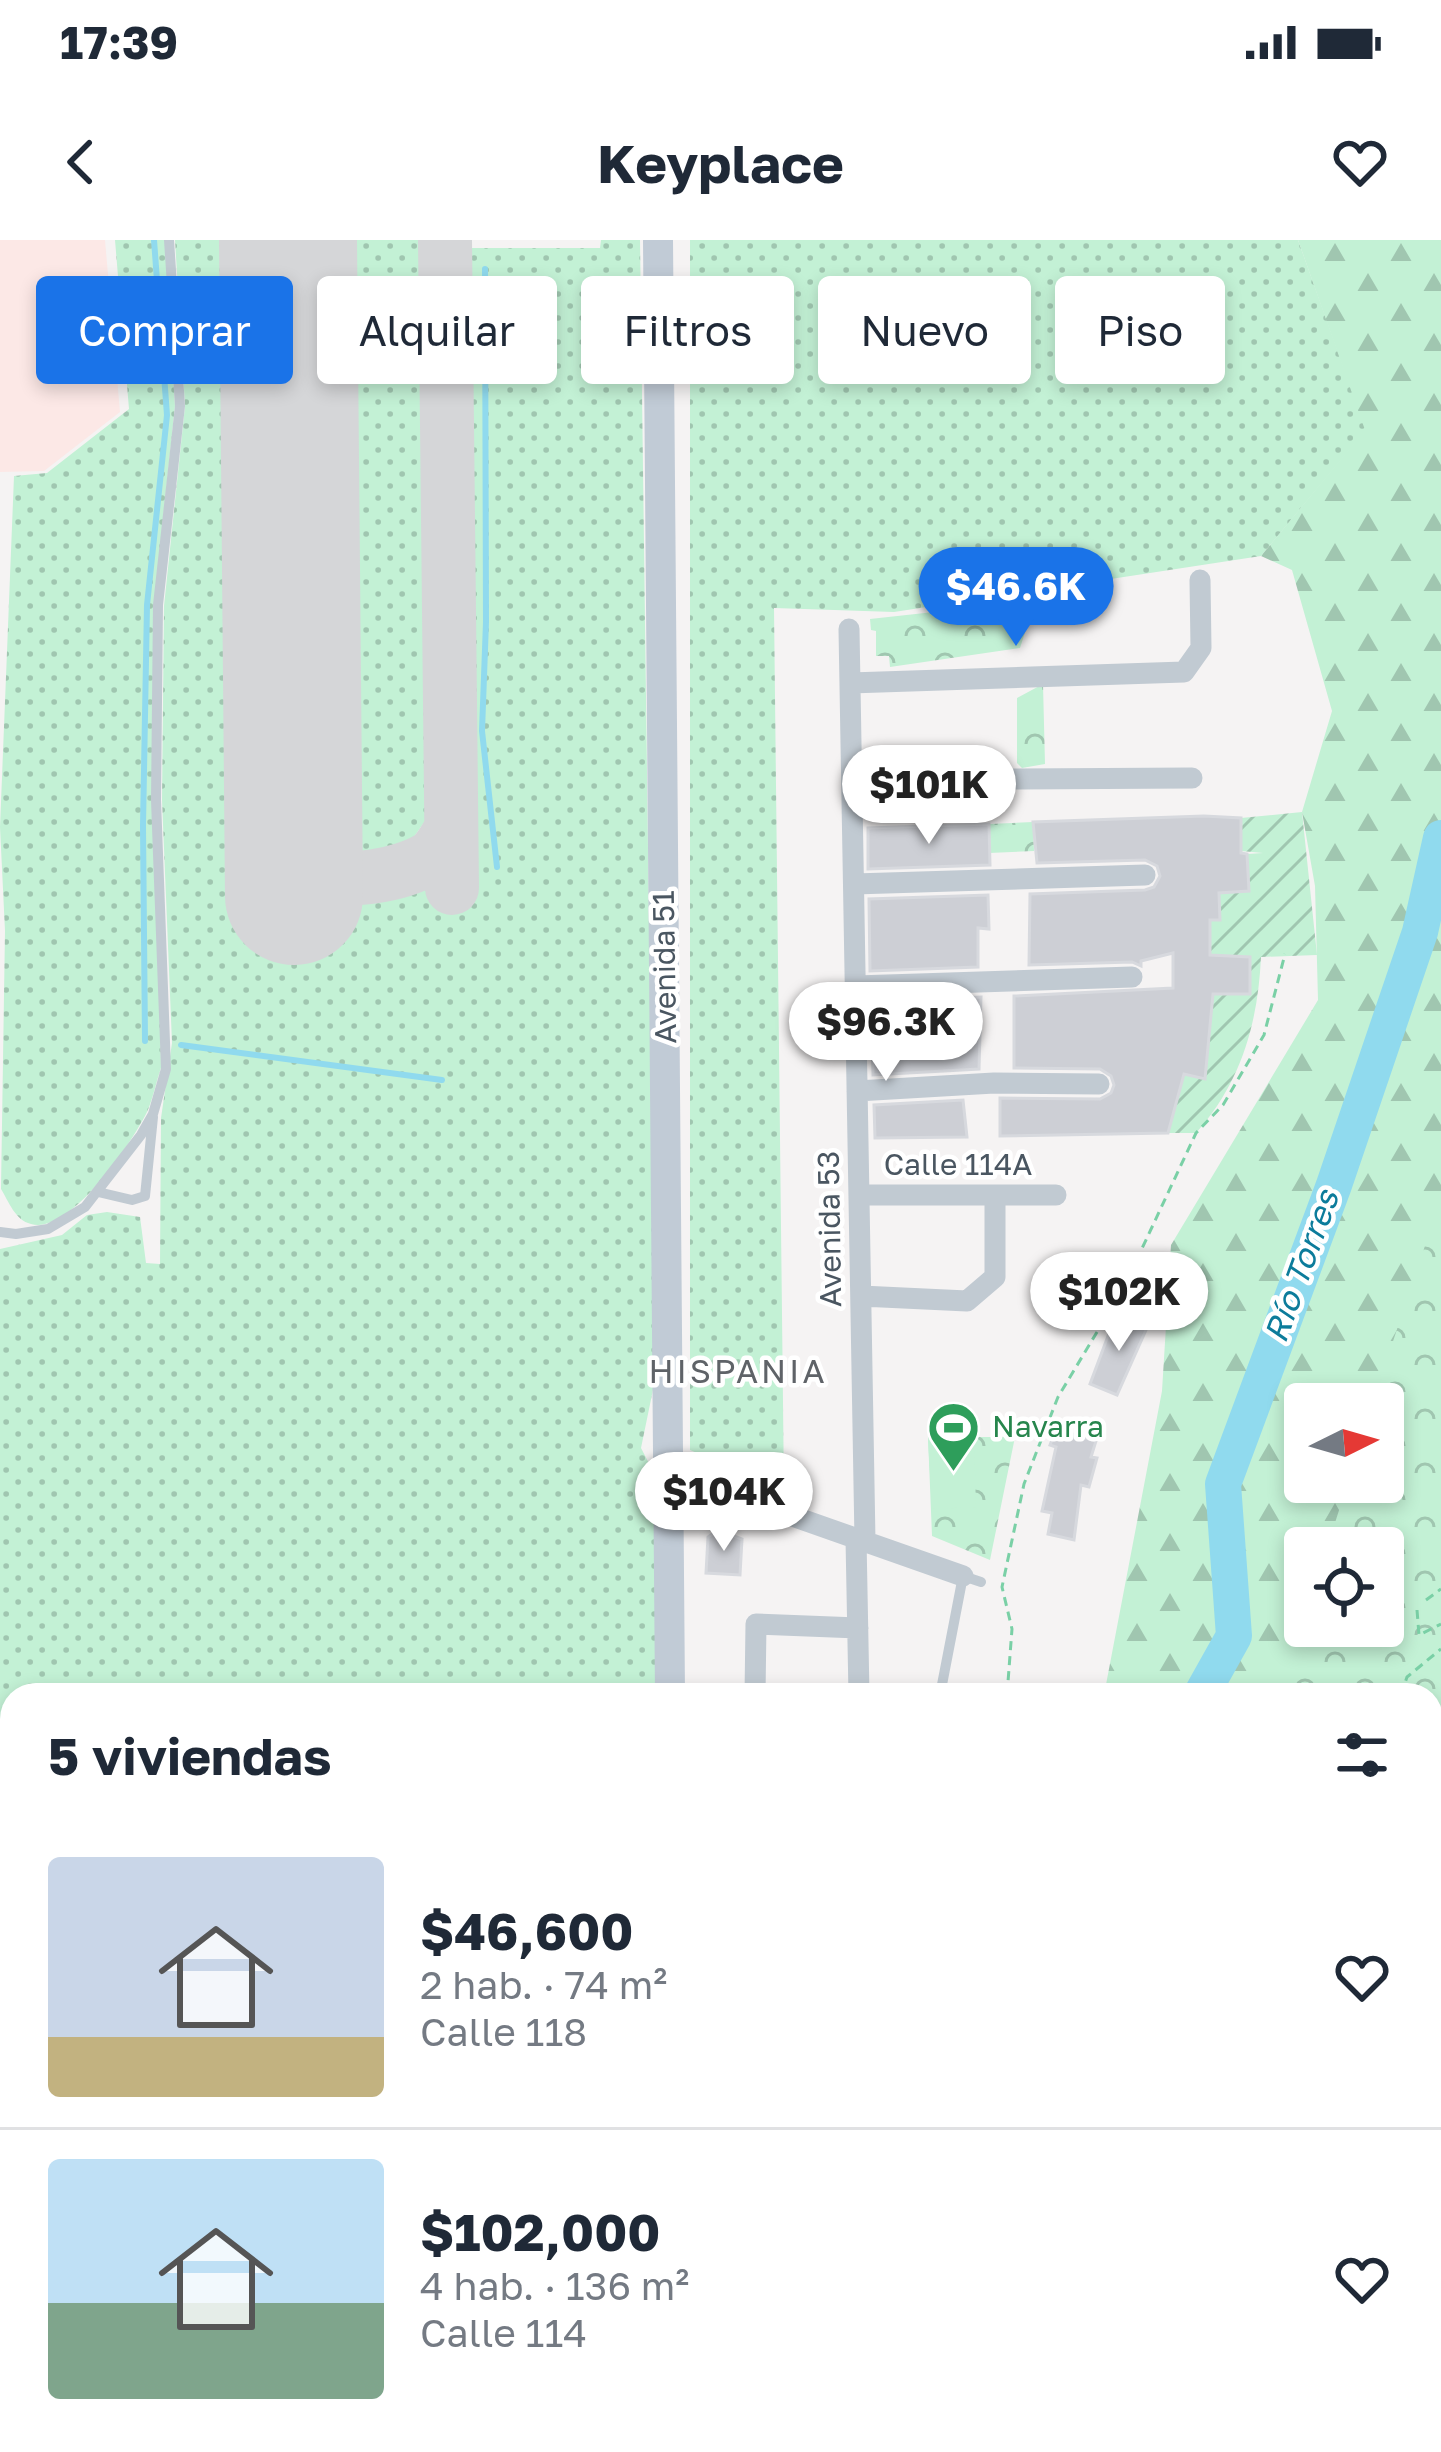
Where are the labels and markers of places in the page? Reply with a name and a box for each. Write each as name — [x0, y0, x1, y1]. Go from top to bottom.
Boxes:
pin: $46.6K — [918, 547, 1114, 649]
pin: $101K — [845, 745, 1013, 847]
pin: $96.3K — [788, 982, 984, 1084]
pin: $102K — [1035, 1252, 1203, 1354]
sports icon: Navarra — [925, 1399, 981, 1473]
place label: Navarra — [992, 1408, 1104, 1444]
pin: $104K — [640, 1452, 808, 1554]

